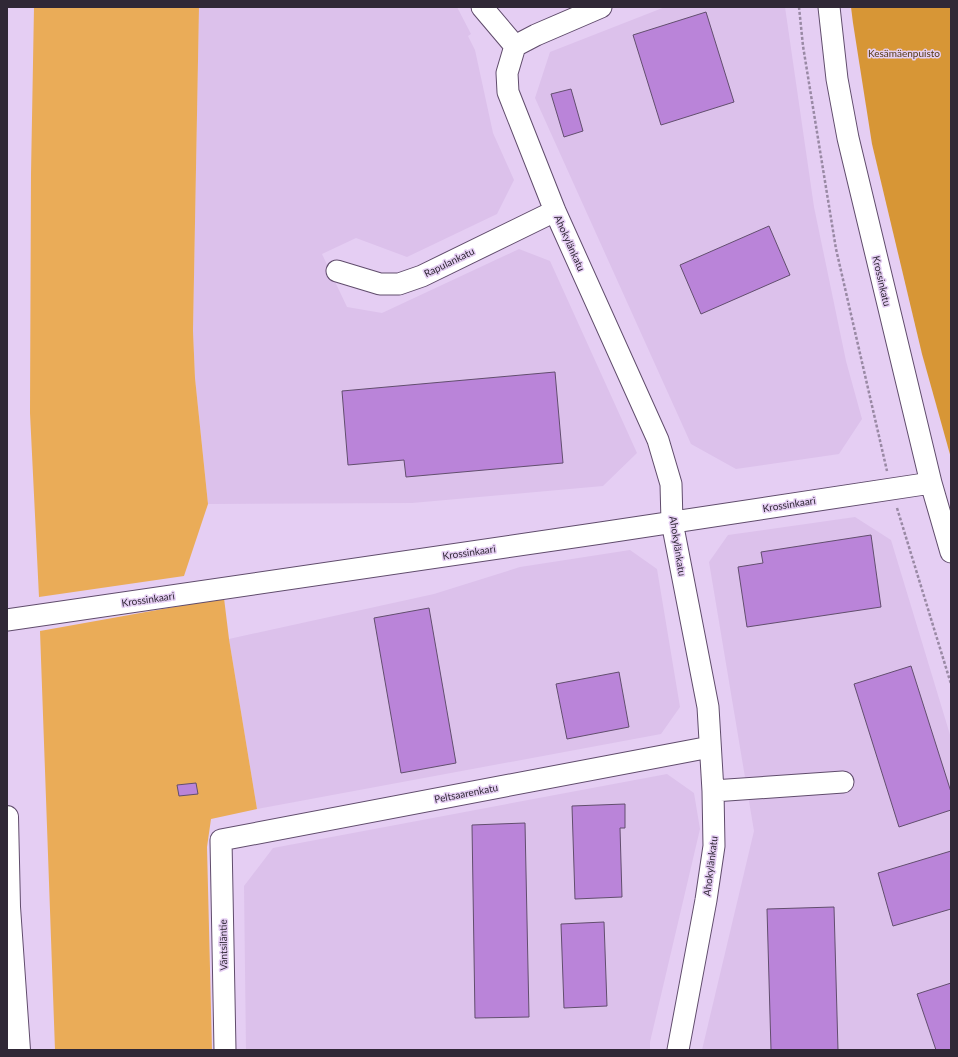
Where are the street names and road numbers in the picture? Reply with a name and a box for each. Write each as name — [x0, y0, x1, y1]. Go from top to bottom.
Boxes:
street label: Ahokylänkatu — [552, 213, 588, 273]
street label: Rapulankatu — [422, 245, 476, 279]
street label: Krossinkatu — [870, 255, 894, 307]
street label: Krossinkaari — [762, 494, 816, 514]
street label: Ahokylänkatu — [667, 515, 689, 577]
street label: Krossinkaari — [442, 542, 496, 562]
street label: Krossinkaari — [121, 589, 175, 609]
street label: Peltsaarenkatu — [433, 781, 499, 805]
street label: Ahokylänkatu — [700, 835, 720, 897]
street label: Väntsiläntie — [217, 919, 229, 971]

